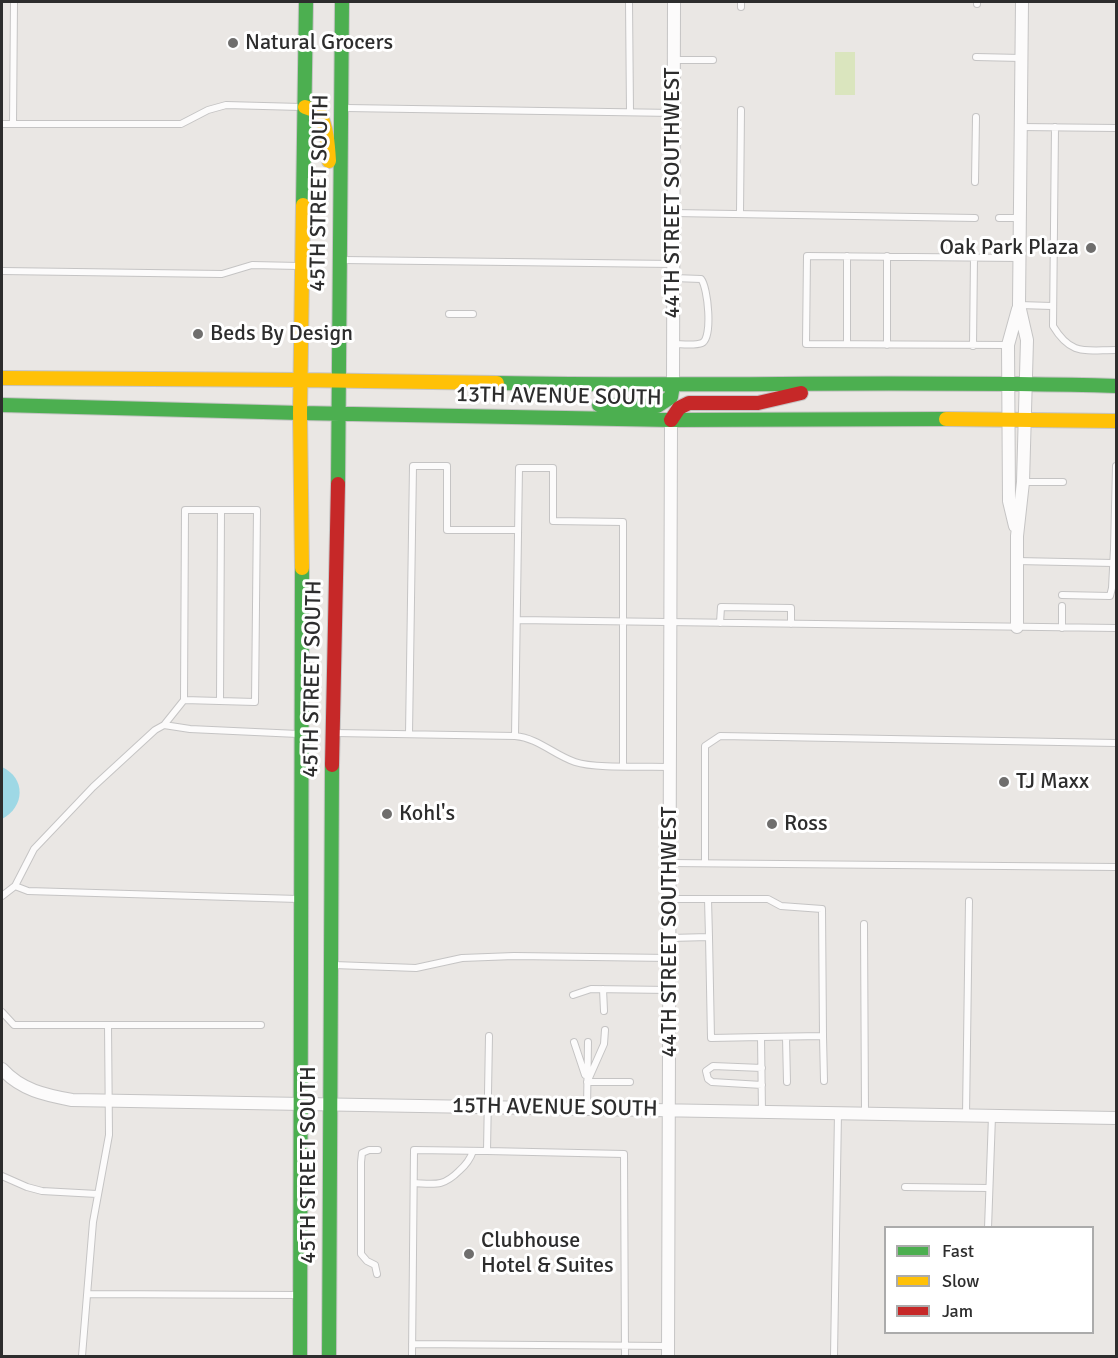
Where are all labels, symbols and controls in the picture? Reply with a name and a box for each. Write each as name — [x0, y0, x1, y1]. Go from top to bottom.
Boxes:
place label: Natural Grocers — [245, 30, 393, 56]
marker: Natural Grocers — [226, 36, 240, 50]
street label: 44TH STREET SOUTHWEST — [660, 67, 686, 319]
street label: 45TH STREET SOUTH — [305, 94, 335, 292]
place label: Oak Park Plaza — [940, 235, 1079, 261]
marker: Oak Park Plaza — [1084, 241, 1098, 255]
place label: Beds By Design — [210, 321, 353, 347]
marker: Beds By Design — [191, 327, 205, 341]
street label: 13TH AVENUE SOUTH — [456, 382, 662, 412]
street label: 45TH STREET SOUTH — [298, 580, 328, 778]
place label: TJ Maxx — [1016, 769, 1089, 795]
marker: TJ Maxx — [997, 775, 1011, 789]
place label: Kohl's — [399, 801, 455, 827]
street label: 44TH STREET SOUTHWEST — [657, 806, 683, 1058]
marker: Kohl's — [380, 807, 394, 821]
place label: Ross — [784, 811, 828, 837]
marker: Ross — [765, 817, 779, 831]
street label: 45TH STREET SOUTH — [296, 1066, 322, 1264]
street label: 15TH AVENUE SOUTH — [452, 1093, 658, 1123]
legend — [884, 1226, 1094, 1334]
place label: Clubhouse Hotel & Suites — [481, 1228, 614, 1280]
text: Fast — [942, 1240, 974, 1262]
marker: Clubhouse Hotel & Suites — [462, 1247, 476, 1261]
text: Slow — [942, 1270, 979, 1292]
text: Jam — [942, 1300, 973, 1322]

